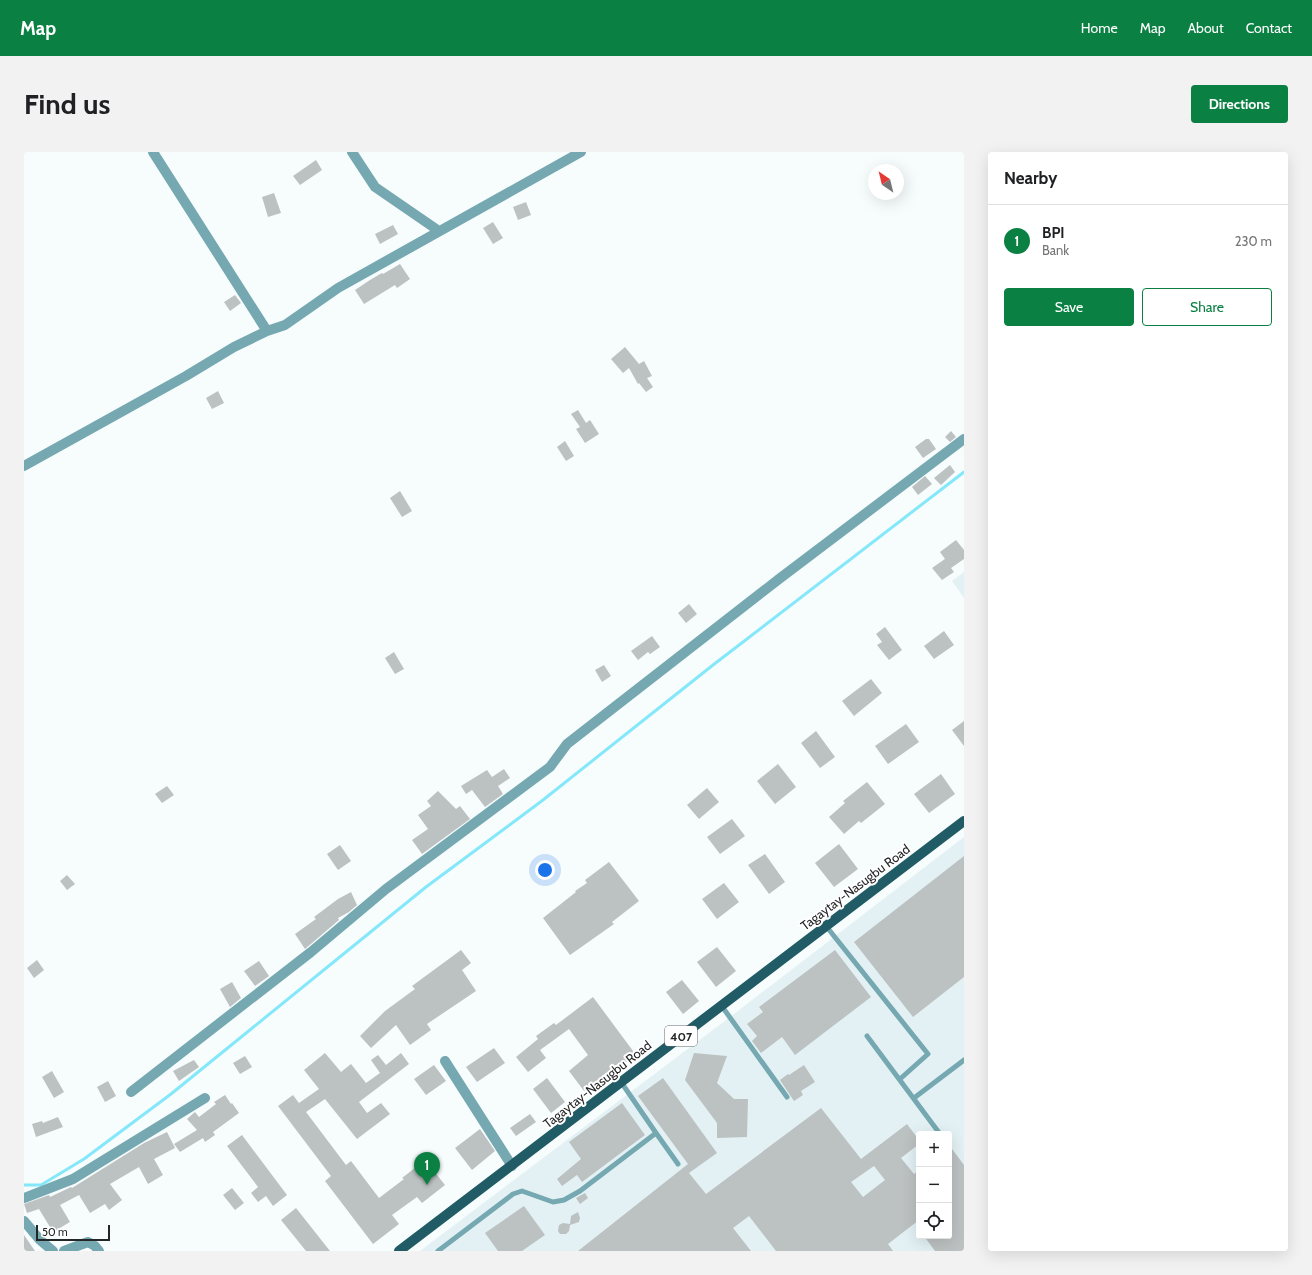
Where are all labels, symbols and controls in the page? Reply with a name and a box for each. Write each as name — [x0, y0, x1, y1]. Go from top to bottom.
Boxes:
text: Map — [20, 17, 56, 40]
text: Home — [1081, 19, 1118, 37]
text: Map — [1140, 19, 1165, 37]
text: About — [1187, 19, 1224, 37]
text: Contact — [1246, 19, 1292, 37]
button: Directions — [1191, 85, 1288, 123]
text: Find us — [24, 87, 110, 121]
north arrow — [868, 164, 904, 200]
text: Nearby — [1004, 168, 1057, 188]
text: BPI — [1042, 224, 1065, 242]
text: 1 — [1015, 233, 1019, 249]
text: 230 m — [1235, 233, 1272, 249]
text: Bank — [1042, 242, 1069, 258]
button: Save — [1004, 288, 1134, 326]
button: Share — [1142, 288, 1272, 326]
street label: Tagaytay-Nasugbu Road — [797, 841, 913, 933]
your location — [535, 860, 555, 880]
road number: 407 — [665, 1026, 697, 1046]
street label: Tagaytay-Nasugbu Road — [540, 1037, 654, 1131]
map controls — [916, 1131, 952, 1239]
button: + — [916, 1131, 952, 1167]
pin: 1 — [414, 1152, 440, 1185]
button: − — [916, 1167, 952, 1203]
button: locate — [916, 1203, 952, 1239]
scale bar — [36, 1223, 110, 1242]
text: 50 m — [42, 1225, 68, 1239]

